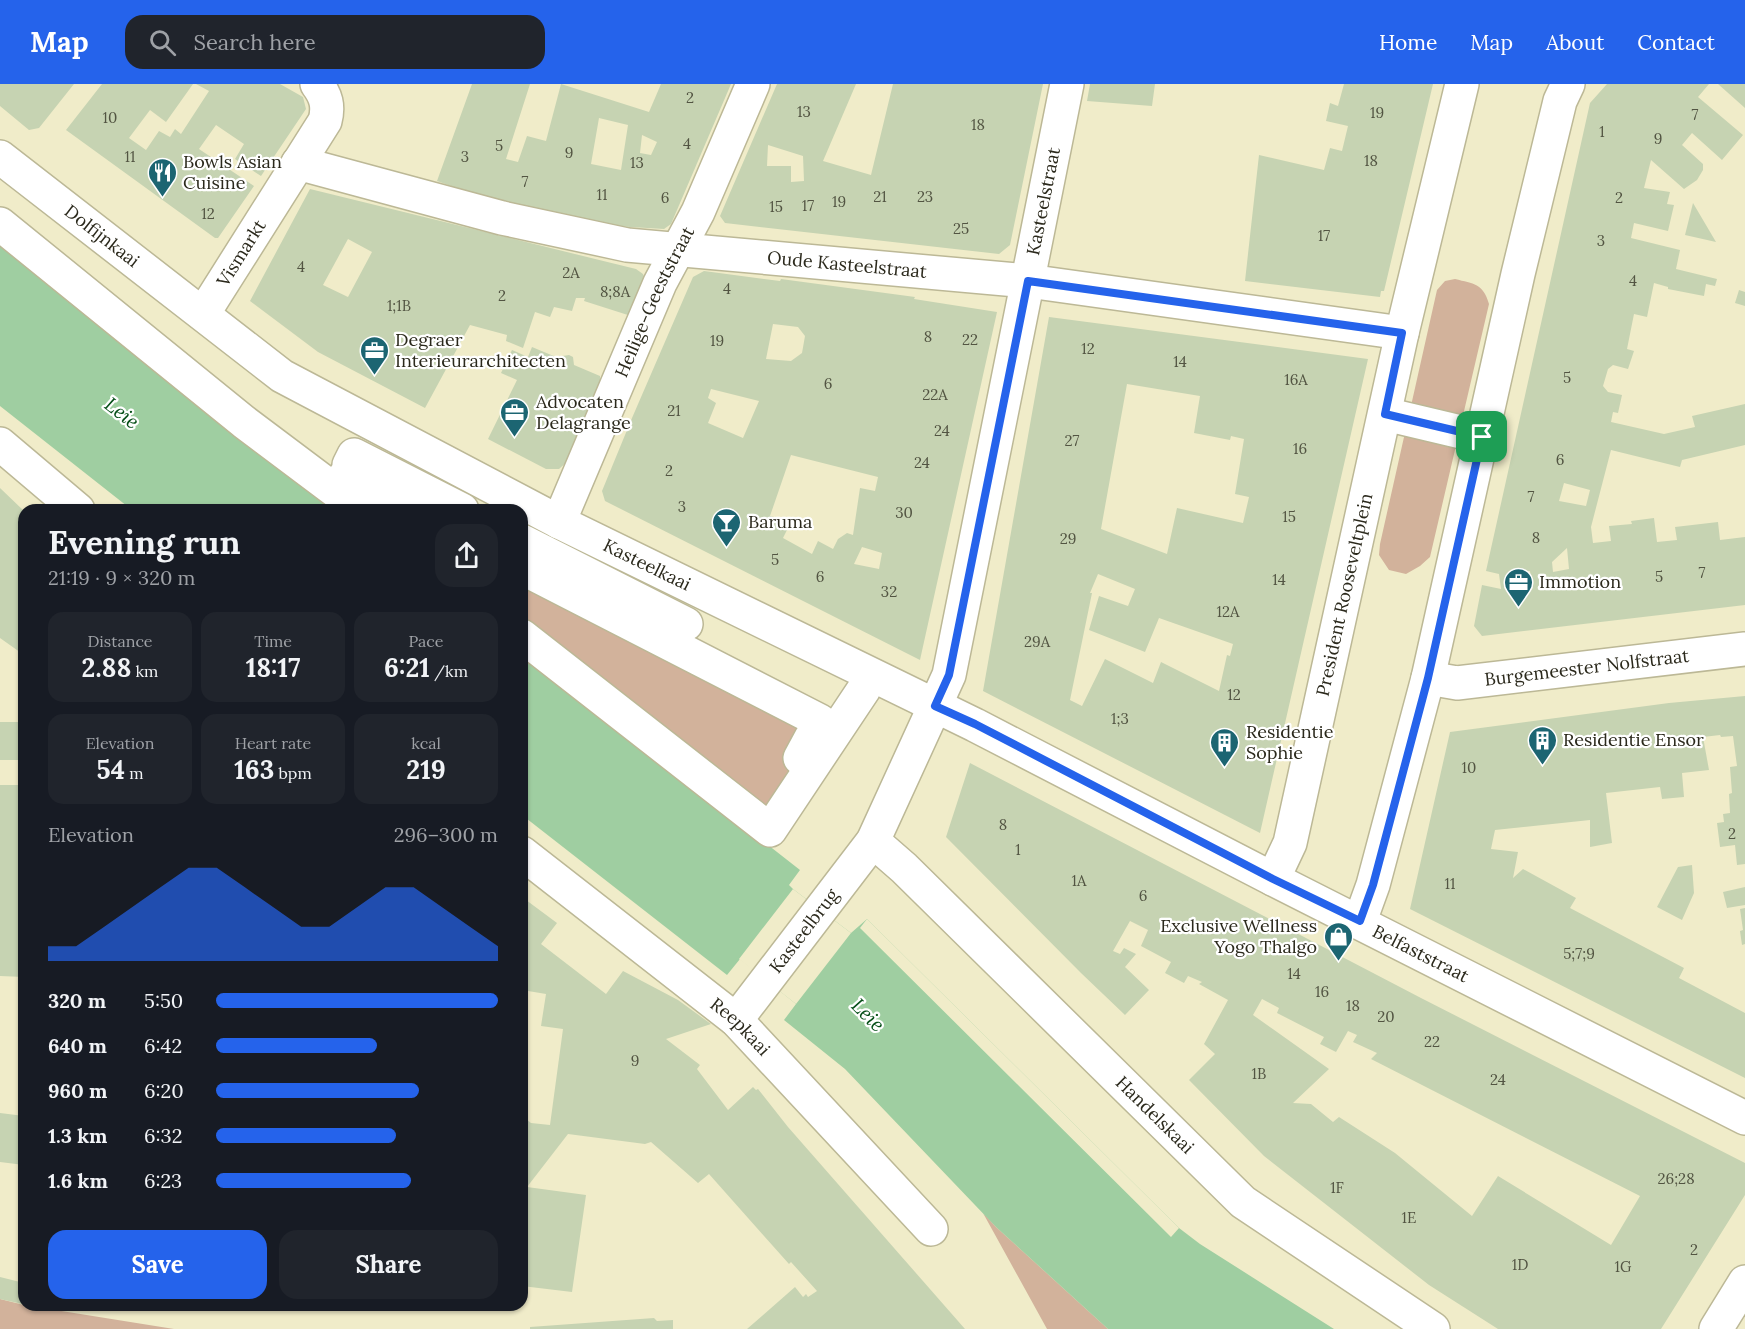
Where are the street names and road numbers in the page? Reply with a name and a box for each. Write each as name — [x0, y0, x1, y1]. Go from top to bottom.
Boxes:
street label: Kasteelstraat — [1021, 145, 1065, 257]
street label: Dolfijnkaai — [60, 199, 144, 272]
street label: Vismarkt — [211, 215, 271, 291]
street label: Heilige-Geeststraat — [609, 222, 699, 381]
street label: Oude Kasteelstraat — [766, 246, 928, 283]
street label: President Rooseveltplein — [1311, 491, 1377, 698]
street label: Kasteelkaai — [600, 533, 695, 596]
street label: Burgemeester Nolfstraat — [1483, 644, 1690, 691]
street label: Kasteelbrug — [764, 883, 844, 978]
street label: Belfaststraat — [1369, 919, 1473, 987]
street label: Reepkaai — [706, 992, 775, 1060]
street label: Handelskaai — [1111, 1071, 1199, 1158]

